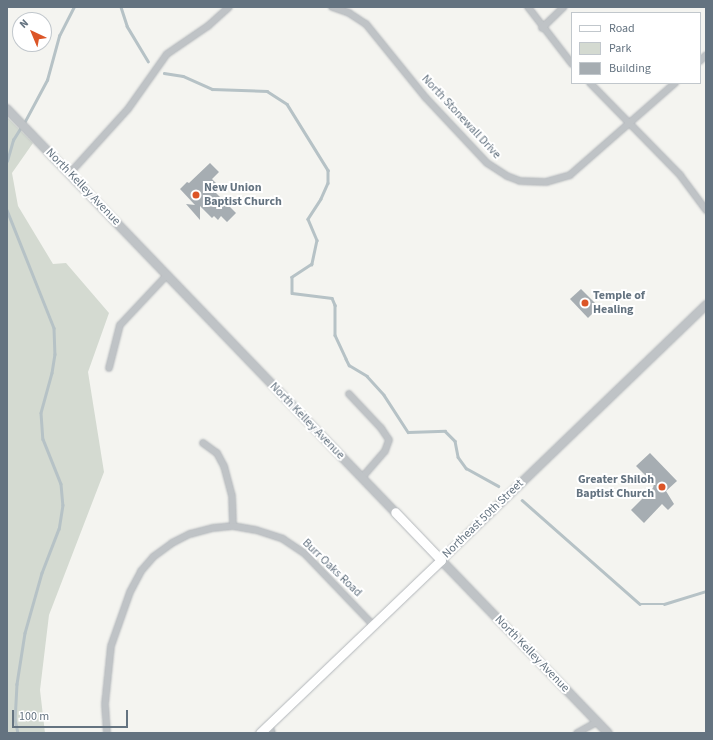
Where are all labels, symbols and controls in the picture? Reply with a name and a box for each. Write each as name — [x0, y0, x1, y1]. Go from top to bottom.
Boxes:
north arrow — [12, 12, 52, 52]
legend — [571, 12, 701, 84]
text: N — [16, 16, 32, 32]
text: Road — [609, 20, 635, 37]
text: Park — [609, 40, 631, 57]
text: Building — [609, 60, 651, 77]
street label: North Stonewall Drive — [418, 72, 504, 162]
street label: North Kelley Avenue — [43, 146, 123, 228]
place label: New Union Baptist Church — [204, 181, 282, 209]
marker: New Union Baptist Church — [191, 190, 201, 200]
place label: Temple of Healing — [593, 289, 645, 317]
marker: Temple of Healing — [580, 298, 590, 308]
street label: North Kelley Avenue — [267, 380, 347, 462]
place label: Greater Shiloh Baptist Church — [576, 473, 654, 501]
street label: Northeast 50th Street — [439, 477, 527, 561]
marker: Greater Shiloh Baptist Church — [657, 482, 667, 492]
street label: Burr Oaks Road — [299, 536, 365, 600]
street label: North Kelley Avenue — [492, 613, 572, 695]
scale bar — [14, 702, 130, 728]
text: 100 m — [19, 708, 49, 725]

